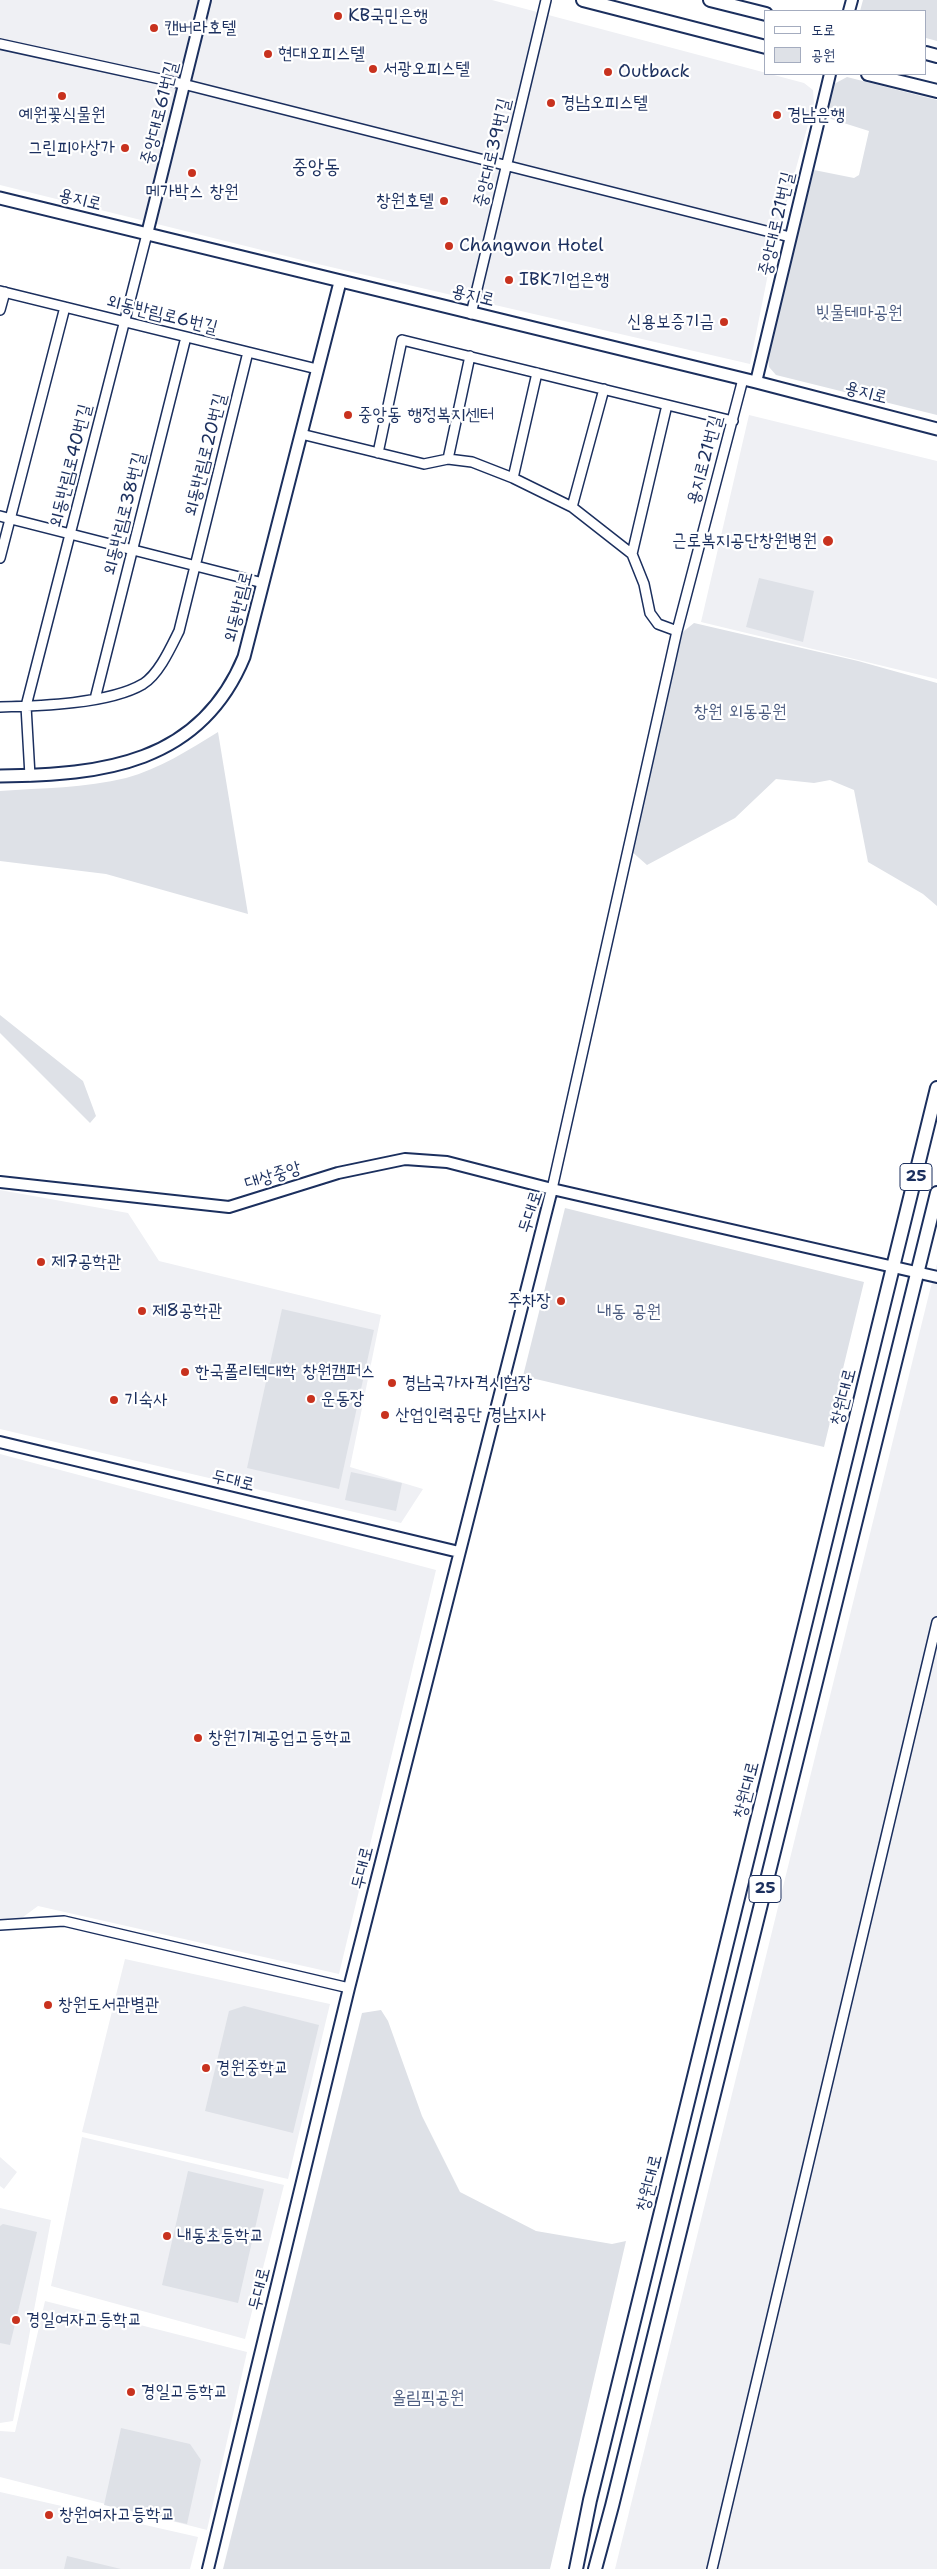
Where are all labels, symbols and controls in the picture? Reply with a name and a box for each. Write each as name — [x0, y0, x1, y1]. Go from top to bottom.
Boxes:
place label: KB국민은행 — [348, 5, 428, 27]
marker: KB국민은행 — [332, 10, 344, 22]
legend — [764, 10, 927, 75]
place label: 캔버라호텔 — [164, 17, 236, 39]
text: 도로 — [811, 20, 835, 40]
marker: 캔버라호텔 — [148, 22, 160, 34]
place label: 현대오피스텔 — [278, 43, 365, 65]
text: 공원 — [811, 45, 835, 65]
marker: 현대오피스텔 — [262, 48, 274, 60]
place label: 서광오피스텔 — [383, 58, 470, 80]
street label: 중앙대로61번길 — [137, 59, 183, 167]
place label: Outback — [618, 61, 690, 83]
marker: 서광오피스텔 — [367, 63, 379, 75]
marker: Outback — [602, 66, 614, 78]
marker: 예원꽃식물원 — [56, 90, 68, 102]
place label: 경남오피스텔 — [561, 92, 648, 114]
street label: 중앙대로39번길 — [470, 96, 516, 210]
marker: 경남오피스텔 — [545, 97, 557, 109]
place label: 예원꽃식물원 — [19, 104, 105, 126]
place label: 경남은행 — [787, 104, 845, 126]
marker: 경남은행 — [771, 109, 783, 121]
place label: 그린피아상가 — [28, 137, 115, 159]
marker: 그린피아상가 — [119, 142, 131, 154]
district label: 중앙동 — [292, 156, 340, 180]
marker: 메가박스 창원 — [186, 167, 198, 179]
street label: 중앙대로21번길 — [755, 170, 799, 278]
place label: 메가박스 창원 — [145, 181, 239, 203]
street label: 용지로 — [56, 184, 104, 216]
place label: 창원호텔 — [376, 190, 434, 212]
marker: 창원호텔 — [438, 195, 450, 207]
place label: Changwon Hotel — [459, 235, 604, 257]
marker: Changwon Hotel — [443, 240, 455, 252]
place label: IBK기업은행 — [519, 269, 609, 291]
marker: IBK기업은행 — [503, 274, 515, 286]
street label: 용지로 — [449, 280, 497, 312]
street label: 외동반림로6번길 — [104, 291, 220, 339]
park label: 빗물테마공원 — [816, 302, 902, 324]
place label: 신용보증기금 — [627, 311, 714, 333]
marker: 신용보증기금 — [718, 316, 730, 328]
street label: 용지로 — [842, 377, 890, 409]
street label: 외동반림로20번길 — [180, 391, 232, 519]
street label: 외동반림로40번길 — [45, 402, 97, 530]
place label: 중앙동 행정복지센터 — [358, 404, 494, 426]
marker: 중앙동 행정복지센터 — [342, 409, 354, 421]
street label: 용지로21번길 — [683, 413, 727, 507]
street label: 외동반림로38번길 — [99, 450, 151, 578]
place label: 근로복지공단창원병원 — [672, 530, 817, 552]
marker: 근로복지공단창원병원 — [821, 534, 835, 548]
street label: 외동반림로 — [220, 569, 258, 645]
park label: 창원 외동공원 — [693, 701, 787, 723]
street label: 대상중앙 — [242, 1157, 304, 1195]
road number: 25 — [900, 1164, 932, 1190]
street label: 두대로 — [514, 1188, 548, 1236]
place label: 제7공학관 — [51, 1251, 122, 1273]
marker: 제7공학관 — [35, 1256, 47, 1268]
place label: 주차장 — [508, 1290, 551, 1312]
marker: 주차장 — [555, 1295, 567, 1307]
place label: 제8공학관 — [152, 1300, 223, 1322]
park label: 내동 공원 — [597, 1301, 661, 1323]
marker: 제8공학관 — [136, 1305, 148, 1317]
place label: 한국폴리텍대학 창원캠퍼스 — [195, 1361, 375, 1383]
marker: 한국폴리텍대학 창원캠퍼스 — [179, 1366, 191, 1378]
street label: 창원대로 — [827, 1366, 861, 1428]
place label: 경남국가자격시험장 — [402, 1372, 532, 1394]
marker: 경남국가자격시험장 — [386, 1377, 398, 1389]
place label: 운동장 — [321, 1388, 364, 1410]
place label: 기숙사 — [124, 1389, 167, 1411]
marker: 운동장 — [305, 1393, 317, 1405]
marker: 기숙사 — [108, 1394, 120, 1406]
place label: 산업인력공단 경남지사 — [395, 1404, 546, 1426]
marker: 산업인력공단 경남지사 — [379, 1409, 391, 1421]
street label: 두대로 — [209, 1466, 257, 1496]
place label: 창원기계공업고등학교 — [208, 1727, 353, 1749]
marker: 창원기계공업고등학교 — [192, 1732, 204, 1744]
street label: 창원대로 — [730, 1759, 764, 1821]
street label: 두대로 — [347, 1844, 379, 1892]
road number: 25 — [749, 1876, 781, 1902]
place label: 창원도서관별관 — [58, 1994, 159, 2016]
marker: 창원도서관별관 — [42, 1999, 54, 2011]
place label: 경원중학교 — [216, 2057, 288, 2079]
marker: 경원중학교 — [200, 2062, 212, 2074]
street label: 창원대로 — [633, 2152, 667, 2214]
place label: 내동초등학교 — [177, 2225, 264, 2247]
marker: 내동초등학교 — [161, 2230, 173, 2242]
street label: 두대로 — [244, 2265, 276, 2313]
place label: 경일여자고등학교 — [26, 2309, 142, 2331]
marker: 경일여자고등학교 — [10, 2314, 22, 2326]
place label: 경일고등학교 — [141, 2381, 228, 2403]
marker: 경일고등학교 — [125, 2386, 137, 2398]
park label: 올림픽공원 — [392, 2387, 464, 2409]
place label: 창원여자고등학교 — [59, 2504, 175, 2526]
marker: 창원여자고등학교 — [43, 2509, 55, 2521]

